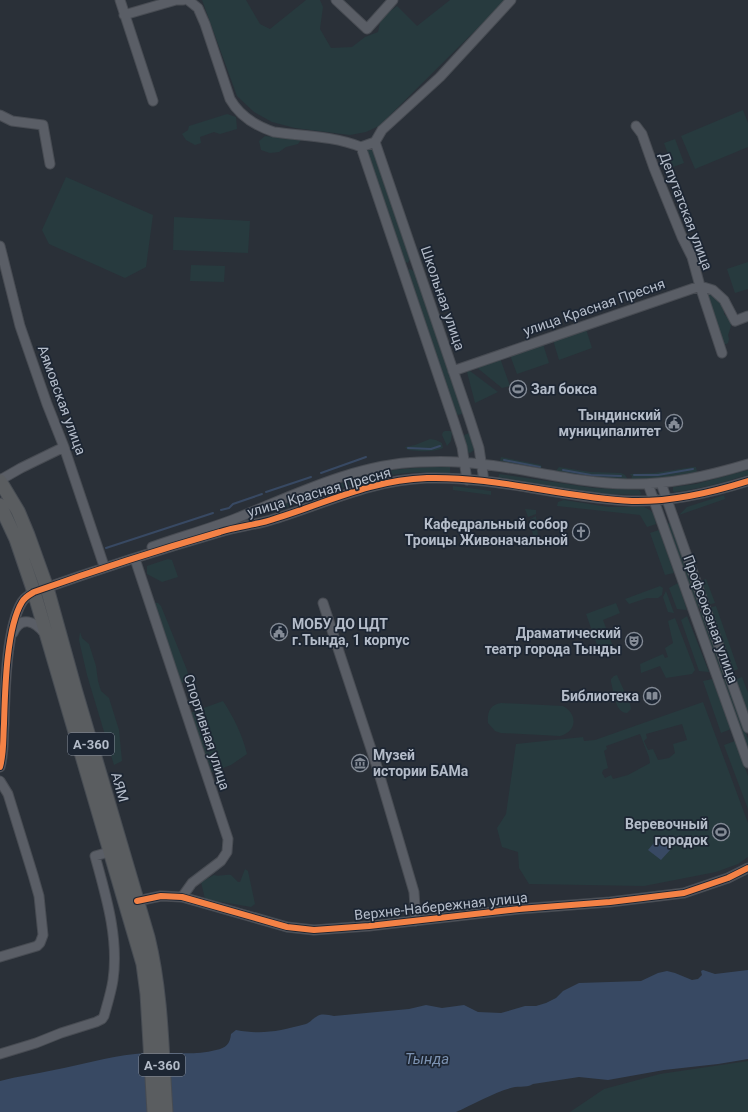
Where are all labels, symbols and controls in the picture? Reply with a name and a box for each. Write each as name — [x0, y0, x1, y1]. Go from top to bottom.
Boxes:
street label: Депутатская улица — [656, 150, 716, 272]
street label: Школьная улица — [418, 244, 468, 352]
street label: улица Красная Пресня — [521, 275, 667, 339]
street label: Аямовская улица — [35, 343, 89, 457]
sports icon: Зал бокса — [508, 379, 528, 399]
place label: Зал бокса — [531, 381, 598, 397]
place label: Тындинский муниципалитет — [558, 407, 661, 439]
public building icon: Тындинский муниципалитет — [664, 413, 684, 433]
street label: улица Красная Пресня — [245, 464, 393, 520]
place label: Кафедральный собор Троицы Живоначальной — [405, 516, 568, 548]
church icon: Кафедральный собор Троицы Живоначальной — [571, 522, 591, 542]
street label: Профсоюзная улица — [680, 553, 742, 685]
place label: МОБУ ДО ЦДТ г.Тында, 1 корпус — [292, 616, 410, 648]
public building icon: МОБУ ДО ЦДТ г.Тында, 1 корпус — [269, 622, 289, 642]
place label: Драматический театр города Тынды — [485, 625, 621, 657]
theatre icon: Драматический театр города Тынды — [624, 631, 644, 651]
street label: Спортивная улица — [181, 672, 233, 792]
library icon: Библиотека — [642, 686, 662, 706]
place label: Библиотека — [561, 688, 639, 704]
road number: А-360 — [68, 733, 114, 755]
place label: Музей истории БАМа — [373, 747, 469, 779]
museum icon: Музей истории БАМа — [350, 753, 370, 773]
street label: АЯМ — [108, 770, 132, 804]
place label: Веревочный городок — [625, 816, 708, 848]
sports icon: Веревочный городок — [711, 822, 731, 842]
street label: Верхне-Набережная улица — [354, 889, 528, 923]
water label: Тында — [405, 1050, 449, 1068]
road number: А-360 — [139, 1054, 185, 1076]

